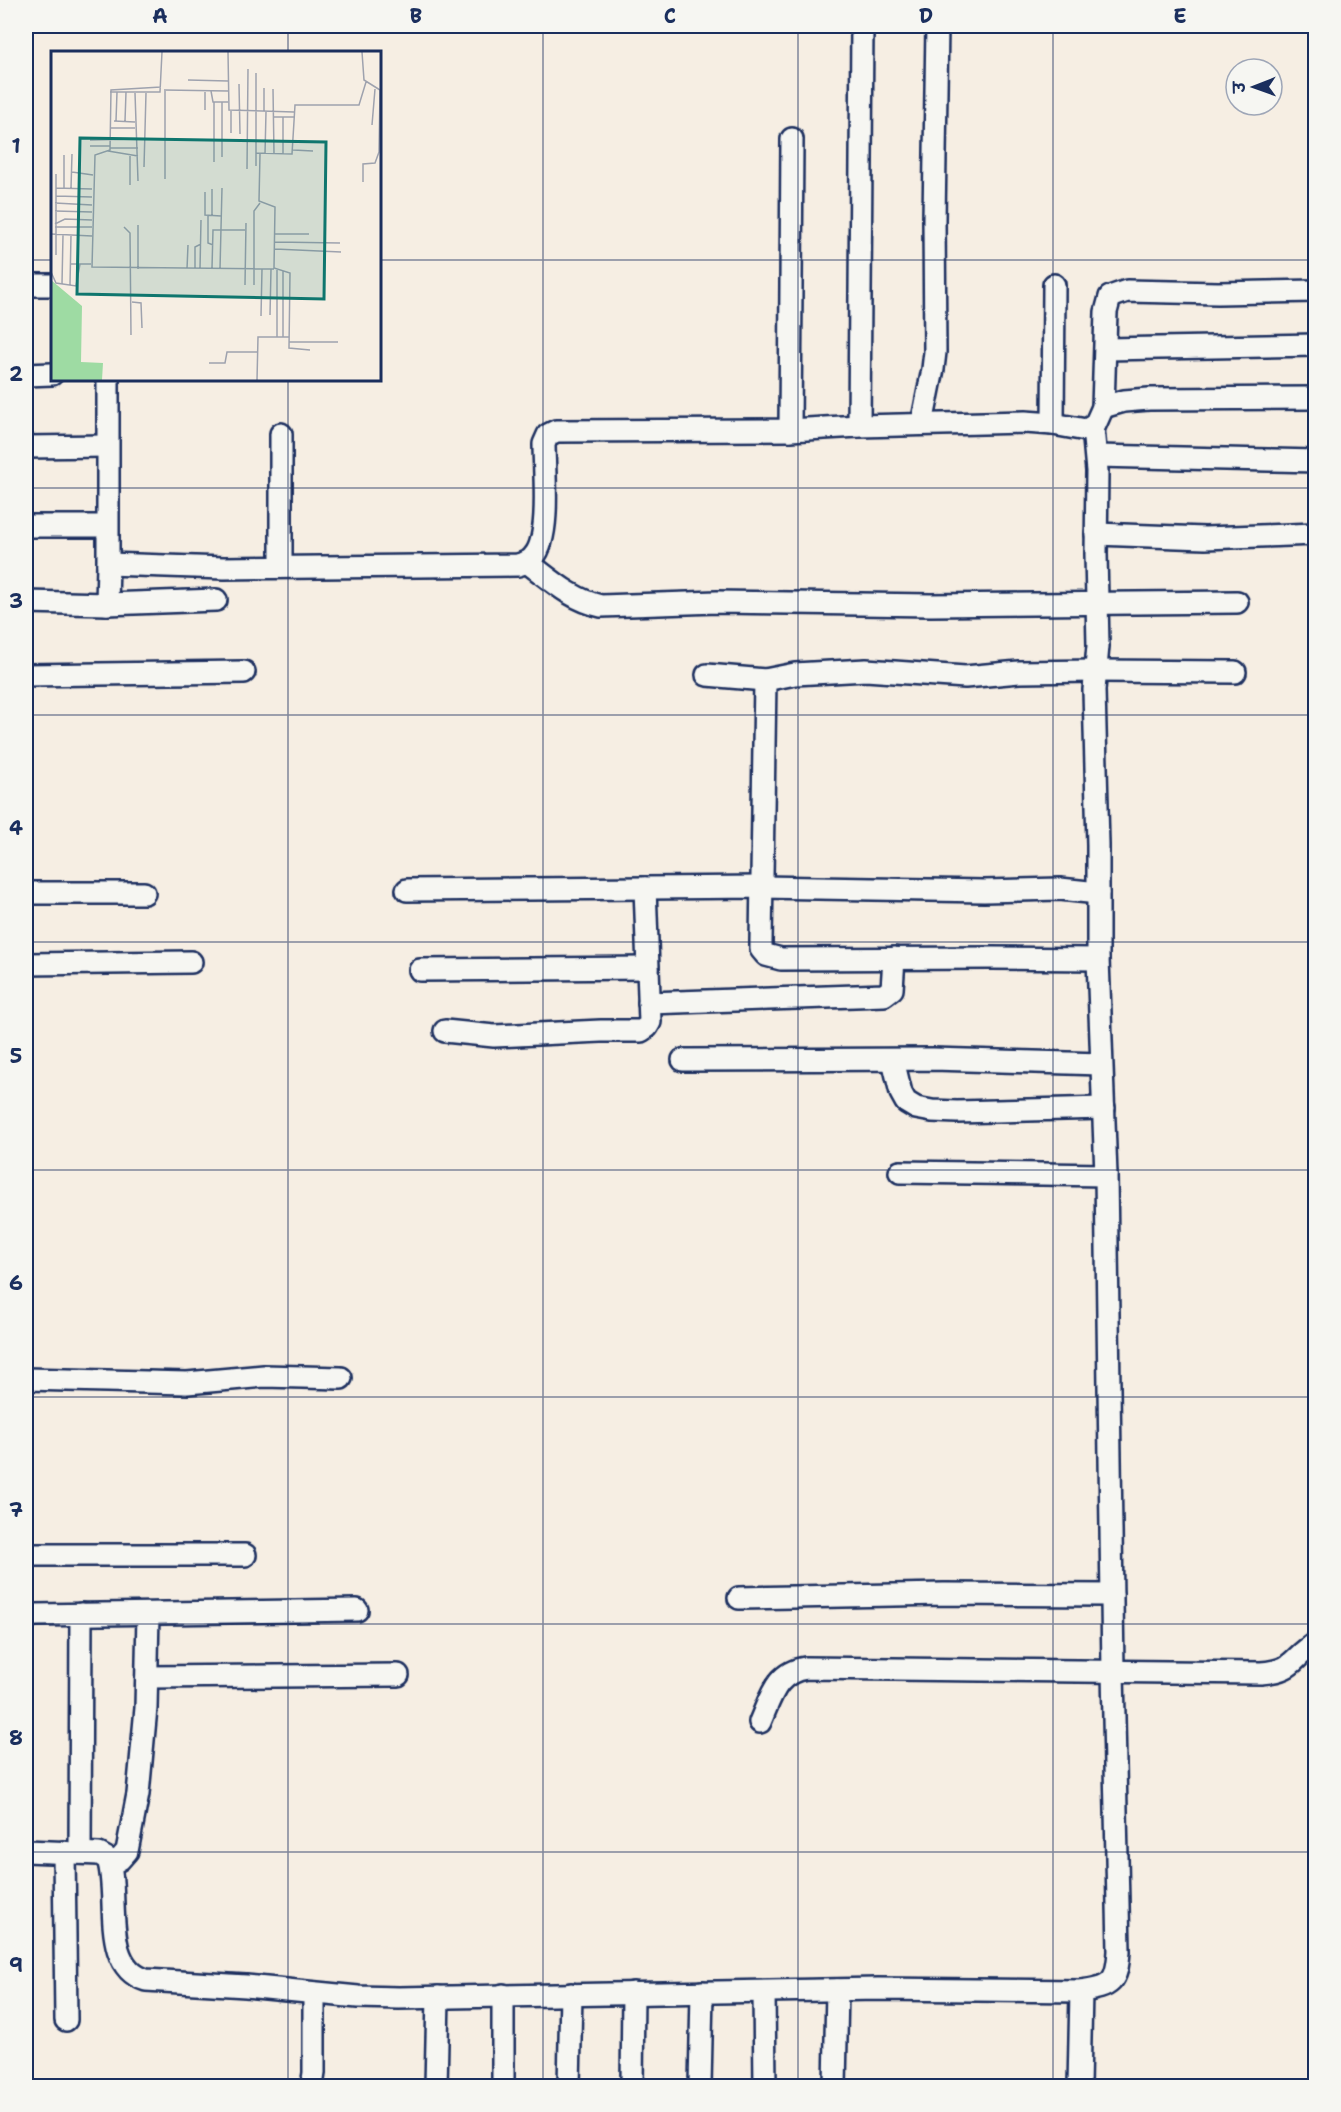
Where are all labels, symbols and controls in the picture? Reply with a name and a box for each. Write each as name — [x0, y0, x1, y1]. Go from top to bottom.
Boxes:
text: A — [152, 3, 168, 29]
text: B — [410, 3, 422, 29]
text: C — [664, 3, 676, 29]
text: D — [919, 3, 933, 29]
text: E — [1173, 3, 1187, 29]
inset map — [51, 51, 381, 381]
north arrow — [1224, 57, 1284, 117]
text: उ — [1229, 80, 1250, 95]
text: 1 — [11, 133, 21, 159]
text: 2 — [9, 361, 23, 387]
text: 3 — [9, 588, 23, 614]
text: 4 — [9, 815, 23, 841]
text: 5 — [10, 1043, 22, 1069]
text: 6 — [9, 1270, 23, 1296]
text: 7 — [9, 1497, 23, 1523]
text: 8 — [9, 1725, 23, 1751]
text: 9 — [9, 1952, 23, 1978]

